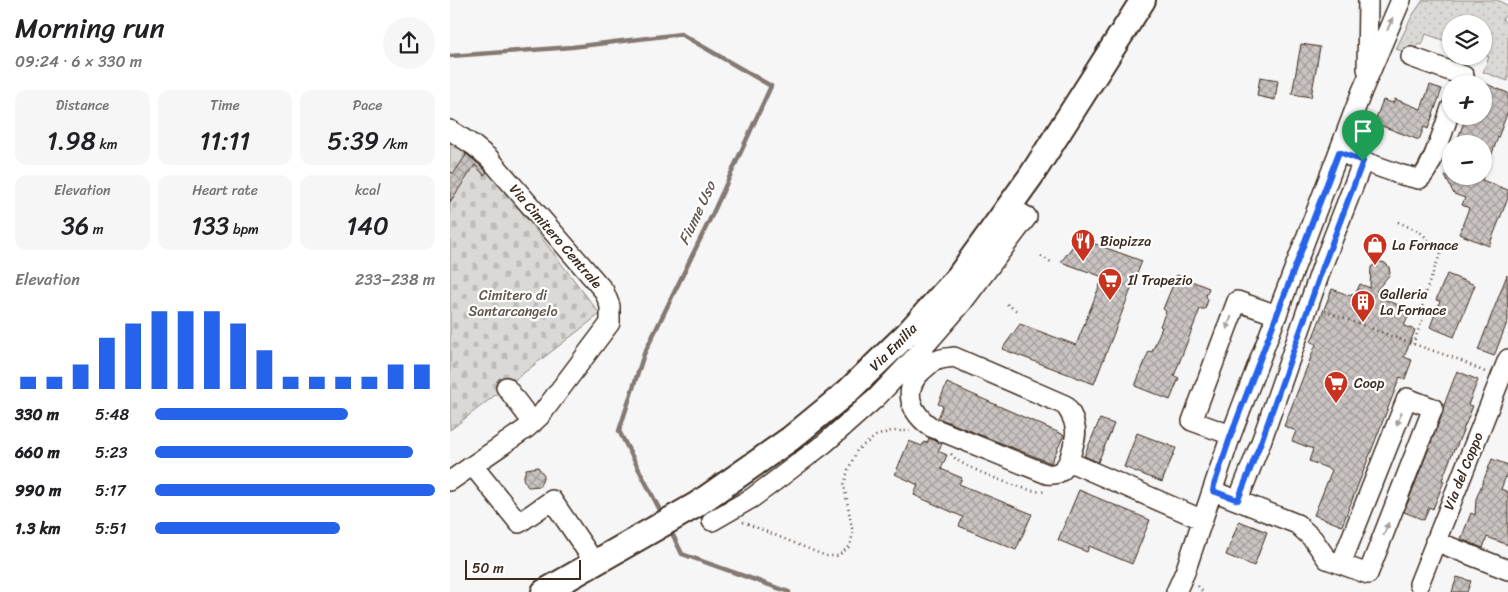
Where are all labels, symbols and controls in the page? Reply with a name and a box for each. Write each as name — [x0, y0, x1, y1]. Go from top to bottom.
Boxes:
text: Morning run — [15, 3, 165, 52]
map controls — [1442, 15, 1492, 185]
button: layers — [1442, 15, 1492, 65]
button: share — [383, 17, 435, 69]
one-way arrow — [1387, 17, 1395, 31]
text: 09:24 · 6 × 330 m — [15, 47, 142, 76]
button: + — [1442, 75, 1492, 125]
text: Distance — [56, 93, 109, 118]
text: Time — [210, 93, 240, 118]
text: Pace — [353, 93, 383, 118]
pin — [1342, 110, 1384, 161]
icon: arrive — [1349, 117, 1377, 145]
text: 1.98 — [47, 118, 96, 163]
text: 11:11 — [200, 118, 250, 163]
text: 5:39 — [327, 118, 379, 163]
text: km — [96, 132, 118, 157]
text: /km — [379, 132, 408, 157]
button: − — [1442, 135, 1492, 185]
water label: Fiume Uso — [671, 176, 724, 249]
text: Elevation — [54, 178, 111, 203]
text: Heart rate — [192, 178, 258, 203]
text: kcal — [355, 178, 380, 203]
street label: Via Cimitero Centrale — [503, 178, 609, 295]
text: 36 — [61, 203, 89, 248]
text: 133 — [191, 203, 229, 248]
text: 140 — [347, 203, 389, 248]
text: m — [89, 217, 104, 242]
text: bpm — [229, 217, 259, 242]
restaurant icon: Biopizza — [1070, 228, 1096, 262]
place label: Biopizza — [1100, 229, 1151, 254]
shop icon: La Fornace — [1362, 232, 1388, 266]
place label: La Fornace — [1392, 233, 1458, 258]
text: Elevation — [15, 265, 80, 294]
text: 233–238 m — [355, 265, 435, 294]
supermarket icon: Il Trapezio — [1097, 267, 1123, 301]
place label: Il Trapezio — [1127, 268, 1193, 293]
place label: Galleria La Fornace — [1380, 282, 1446, 323]
park label: Cimitero di Santarcangelo — [468, 283, 558, 324]
building icon: Galleria La Fornace — [1350, 289, 1376, 323]
one-way arrow — [1225, 316, 1233, 331]
street label: Via Emilia — [863, 317, 924, 377]
supermarket icon: Coop — [1323, 370, 1349, 404]
place label: Coop — [1354, 371, 1385, 396]
text: 330 m — [15, 400, 59, 429]
text: 5:48 — [95, 400, 129, 429]
one-way arrow — [1395, 412, 1403, 427]
street label: Via del Coppo — [1436, 428, 1490, 514]
text: 660 m — [15, 438, 60, 467]
text: 5:23 — [95, 438, 128, 467]
text: 990 m — [15, 476, 61, 505]
text: 5:17 — [95, 476, 126, 505]
text: 1.3 km — [15, 514, 60, 543]
text: 5:51 — [95, 514, 126, 543]
one-way arrow — [1382, 521, 1390, 536]
text: 50 m — [472, 556, 504, 581]
scale bar — [465, 557, 581, 580]

